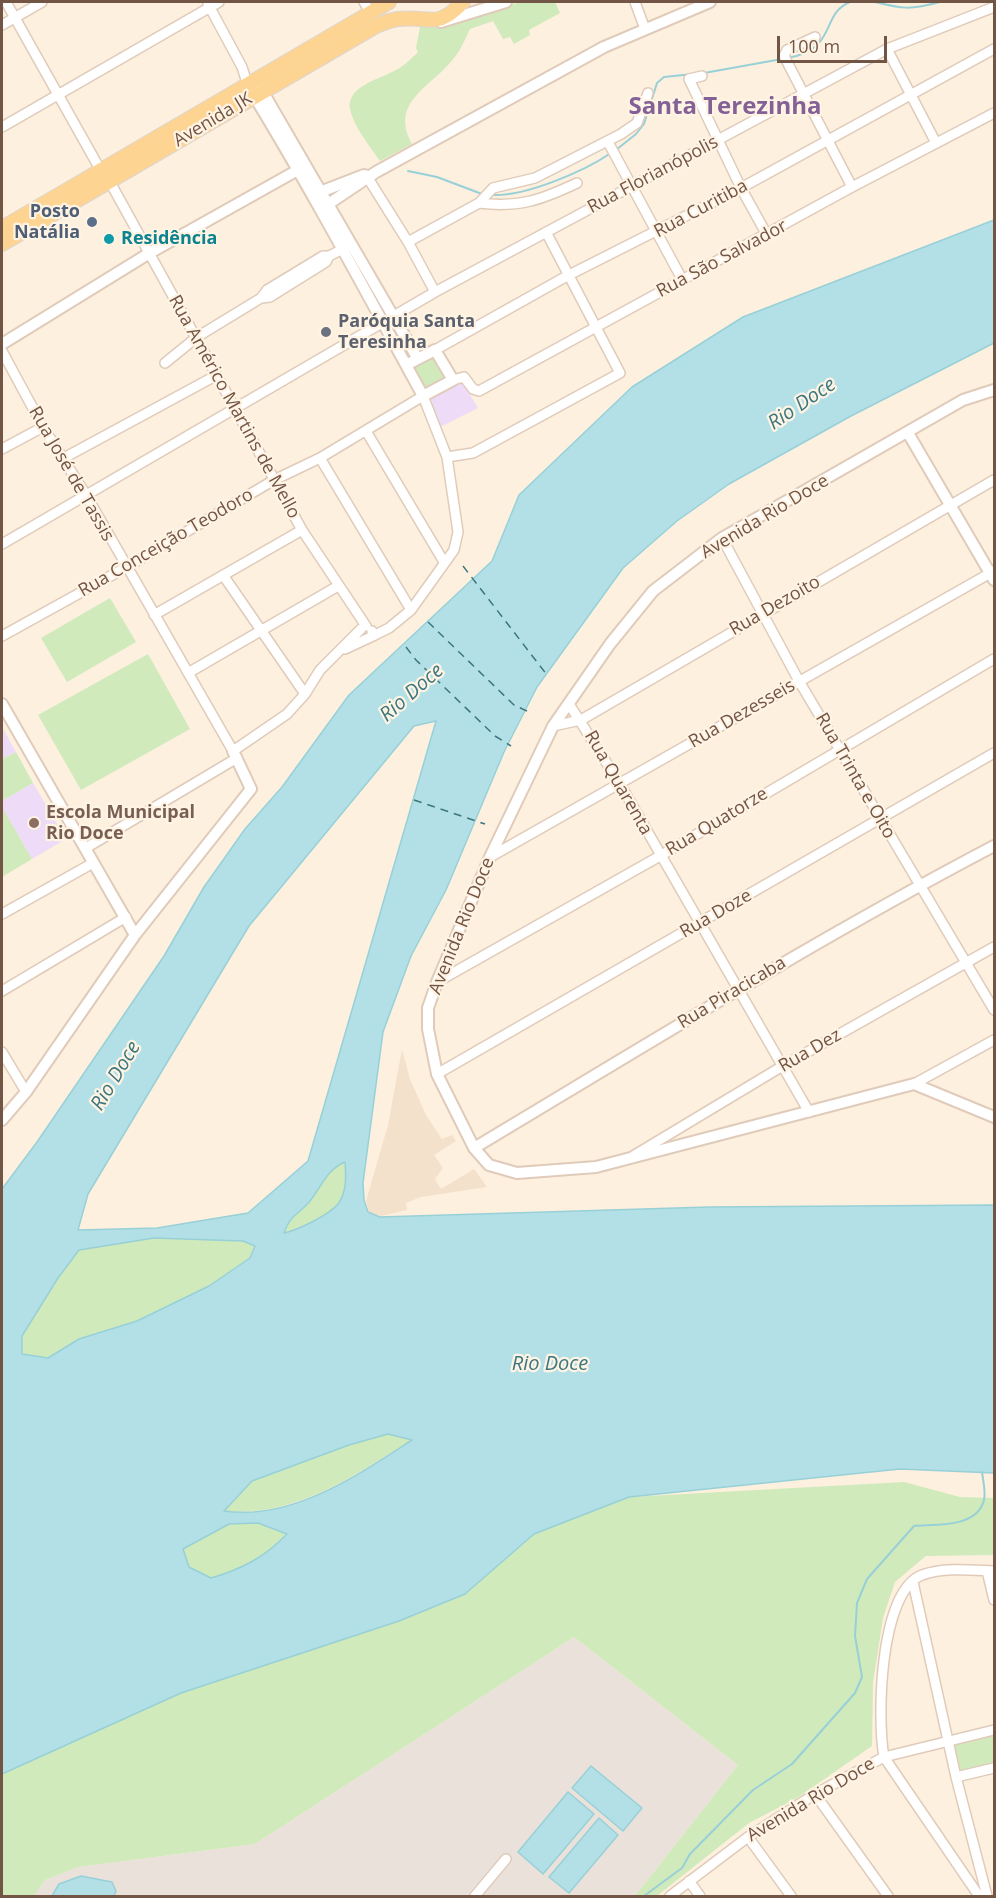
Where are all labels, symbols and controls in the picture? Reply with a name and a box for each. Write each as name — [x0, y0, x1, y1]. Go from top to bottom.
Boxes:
scale bar — [780, 24, 890, 62]
text: 100 m — [788, 34, 840, 58]
street label: Avenida JK — [170, 88, 256, 152]
district label: Santa Terezinha — [629, 93, 821, 121]
street label: Rua Florianópolis — [584, 131, 722, 219]
street label: Rua Curitiba — [650, 175, 752, 243]
place label: Posto Natália — [14, 201, 80, 244]
marker: Posto Natália — [85, 215, 99, 229]
street label: Rua São Salvador — [653, 215, 791, 303]
place label: Residência — [121, 228, 217, 250]
marker: Residência — [102, 232, 116, 246]
street label: Rua Américo Martins de Mello — [164, 292, 304, 522]
place label: Paróquia Santa Teresinha — [338, 311, 475, 354]
marker: Paróquia Santa Teresinha — [319, 325, 333, 339]
water label: Rio Doce — [764, 373, 840, 435]
street label: Rua José de Tassis — [24, 403, 118, 545]
street label: Avenida Rio Doce — [697, 470, 833, 564]
street label: Rua Conceição Teodoro — [75, 484, 257, 602]
street label: Rua Dezoito — [726, 571, 824, 641]
water label: Rio Doce — [375, 659, 449, 727]
street label: Rua Dezesseis — [685, 675, 799, 753]
street label: Rua Trinta e Oito — [810, 709, 900, 843]
street label: Rua Quarenta — [579, 727, 657, 839]
street label: Rua Quatorze — [662, 783, 772, 861]
place label: Escola Municipal Rio Doce — [46, 802, 195, 844]
marker: Escola Municipal Rio Doce — [27, 816, 41, 830]
street label: Avenida Rio Doce — [425, 854, 499, 998]
street label: Rua Doze — [676, 885, 756, 943]
street label: Rua Piracicaba — [674, 952, 790, 1034]
street label: Rua Dez — [775, 1025, 845, 1077]
water label: Rio Doce — [86, 1037, 146, 1115]
water label: Rio Doce — [512, 1352, 588, 1376]
street label: Avenida Rio Doce — [743, 1753, 879, 1847]

